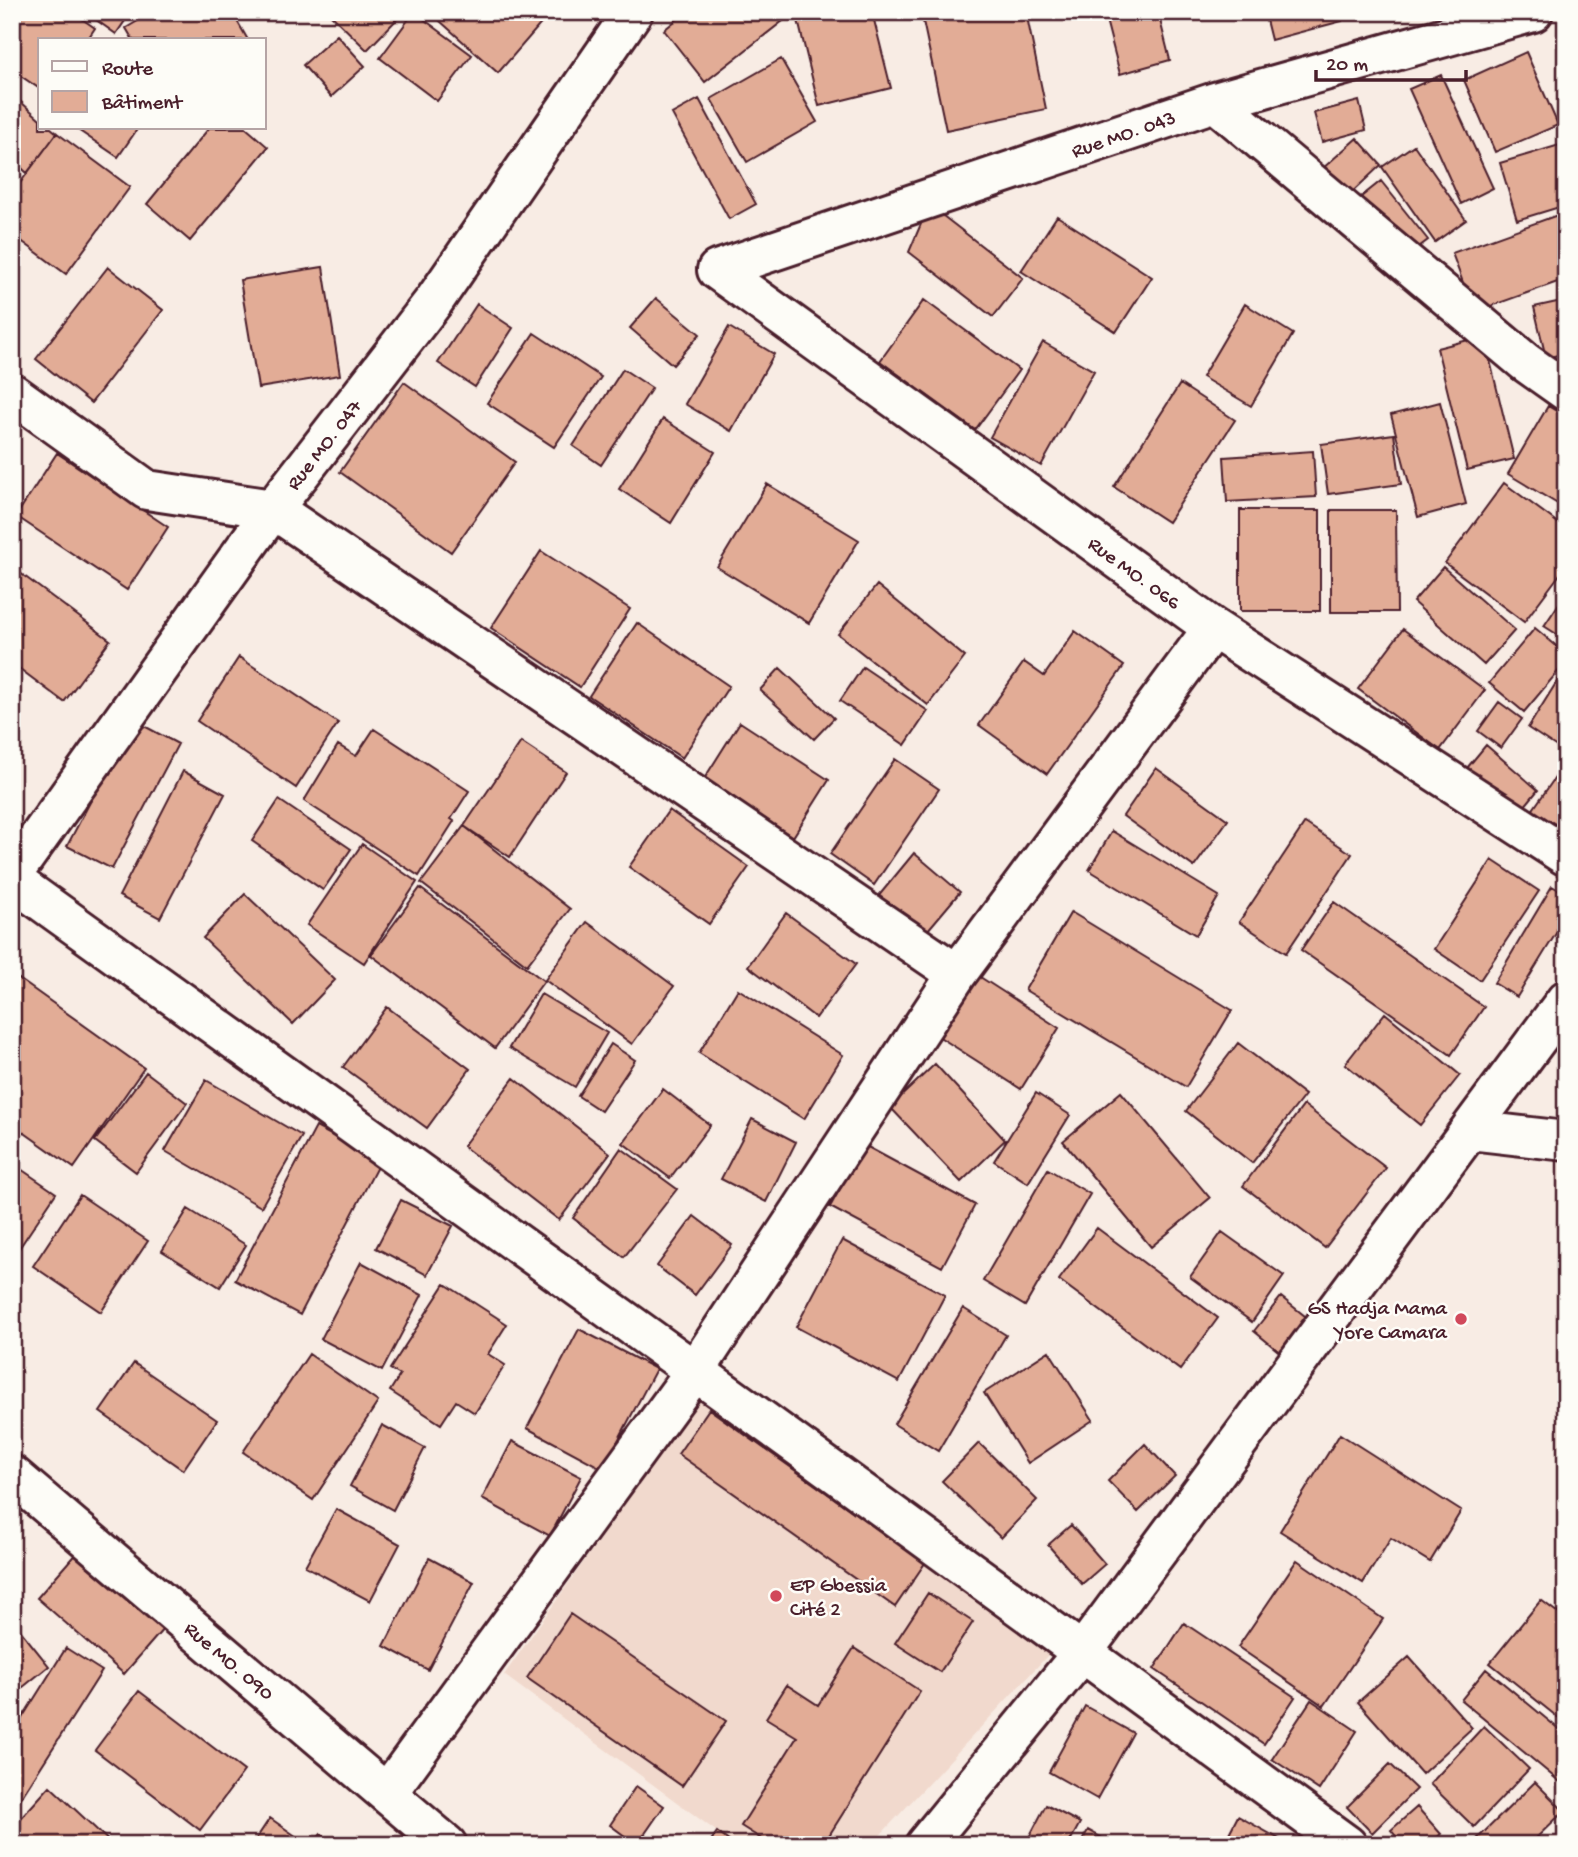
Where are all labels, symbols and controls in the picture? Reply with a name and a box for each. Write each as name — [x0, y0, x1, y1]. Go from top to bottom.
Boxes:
legend — [38, 38, 266, 130]
scale bar — [1316, 38, 1466, 82]
text: 20 m — [1326, 54, 1368, 79]
text: Route — [102, 58, 154, 83]
text: Bâtiment — [101, 92, 184, 117]
street label: Rue MO. 043 — [1069, 107, 1179, 166]
street label: Rue MO. 047 — [283, 395, 370, 496]
street label: Rue MO. 066 — [1082, 533, 1185, 617]
place label: GS Hadja Mama Yore Camara — [1308, 1298, 1448, 1347]
marker: GS Hadja Mama Yore Camara — [1453, 1311, 1469, 1327]
place label: EP Gbessia Cité 2 — [790, 1575, 888, 1624]
marker: EP Gbessia Cité 2 — [768, 1588, 784, 1604]
street label: Rue MO. 090 — [178, 1618, 278, 1708]

